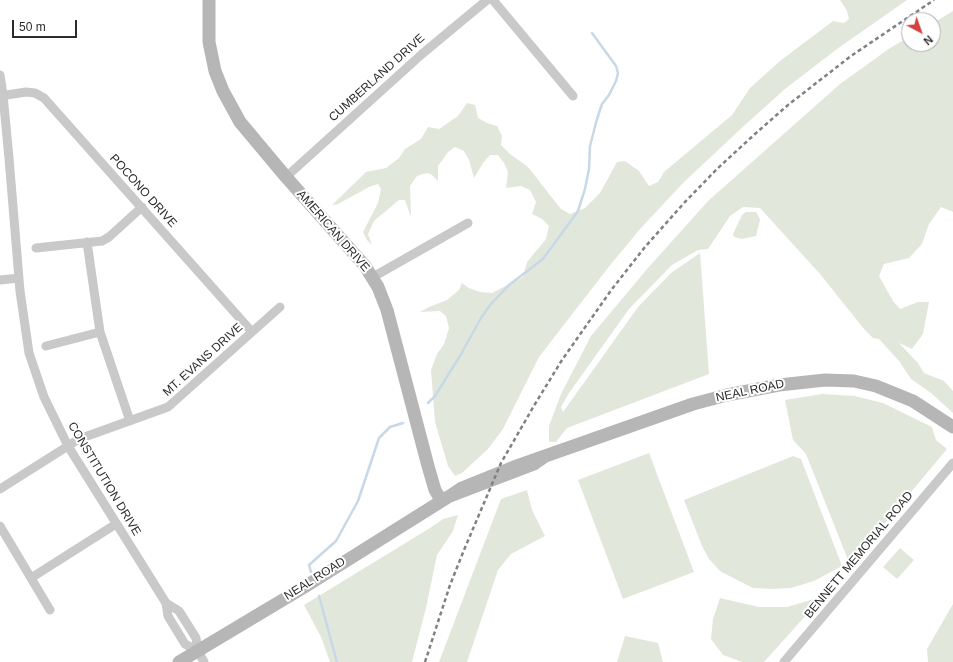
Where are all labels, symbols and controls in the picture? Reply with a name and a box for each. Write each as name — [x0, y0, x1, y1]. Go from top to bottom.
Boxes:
scale bar — [14, 12, 79, 38]
north arrow — [901, 12, 941, 52]
text: 50 m — [19, 20, 46, 34]
street label: CUMBERLAND DRIVE — [326, 31, 428, 125]
text: N — [921, 33, 935, 47]
street label: POCONO DRIVE — [106, 151, 180, 231]
street label: AMERICAN DRIVE — [294, 187, 372, 275]
street label: MT. EVANS DRIVE — [160, 320, 246, 400]
street label: NEAL ROAD — [715, 377, 785, 405]
street label: CONSTITUTION DRIVE — [64, 420, 144, 538]
street label: BENNETT MEMORIAL ROAD — [802, 489, 916, 621]
street label: NEAL ROAD — [282, 555, 348, 603]

